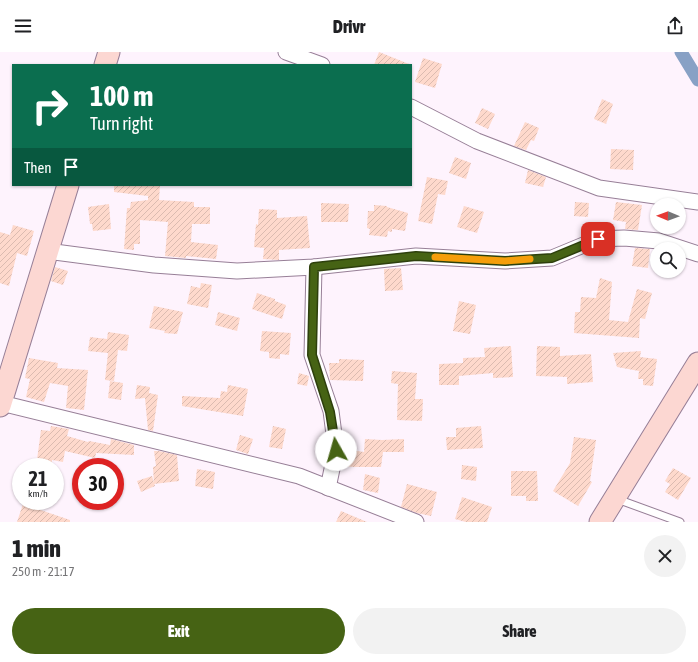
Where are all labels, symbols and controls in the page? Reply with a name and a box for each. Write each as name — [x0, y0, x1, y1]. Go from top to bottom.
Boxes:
icon: menu — [12, 15, 34, 37]
icon: share — [664, 15, 686, 37]
text: Drivr — [333, 16, 365, 37]
icon: right — [24, 80, 76, 132]
text: 100 m — [90, 80, 153, 112]
text: Turn right — [90, 113, 153, 134]
icon: arrive — [60, 156, 82, 178]
text: Then — [24, 159, 52, 176]
north arrow — [650, 198, 686, 234]
map controls — [650, 198, 686, 278]
pin — [581, 222, 615, 256]
icon: arrive — [587, 228, 609, 250]
button: search — [650, 242, 686, 278]
position arrow — [315, 429, 357, 471]
speed limit sign: 30 — [72, 458, 124, 510]
text: 21 — [29, 467, 47, 490]
text: km/h — [28, 488, 48, 499]
text: 1 min — [12, 535, 61, 562]
button: close — [644, 535, 686, 577]
text: 250 m · 21:17 — [12, 564, 75, 579]
button: Exit — [12, 608, 345, 654]
button: Share — [353, 608, 686, 654]

